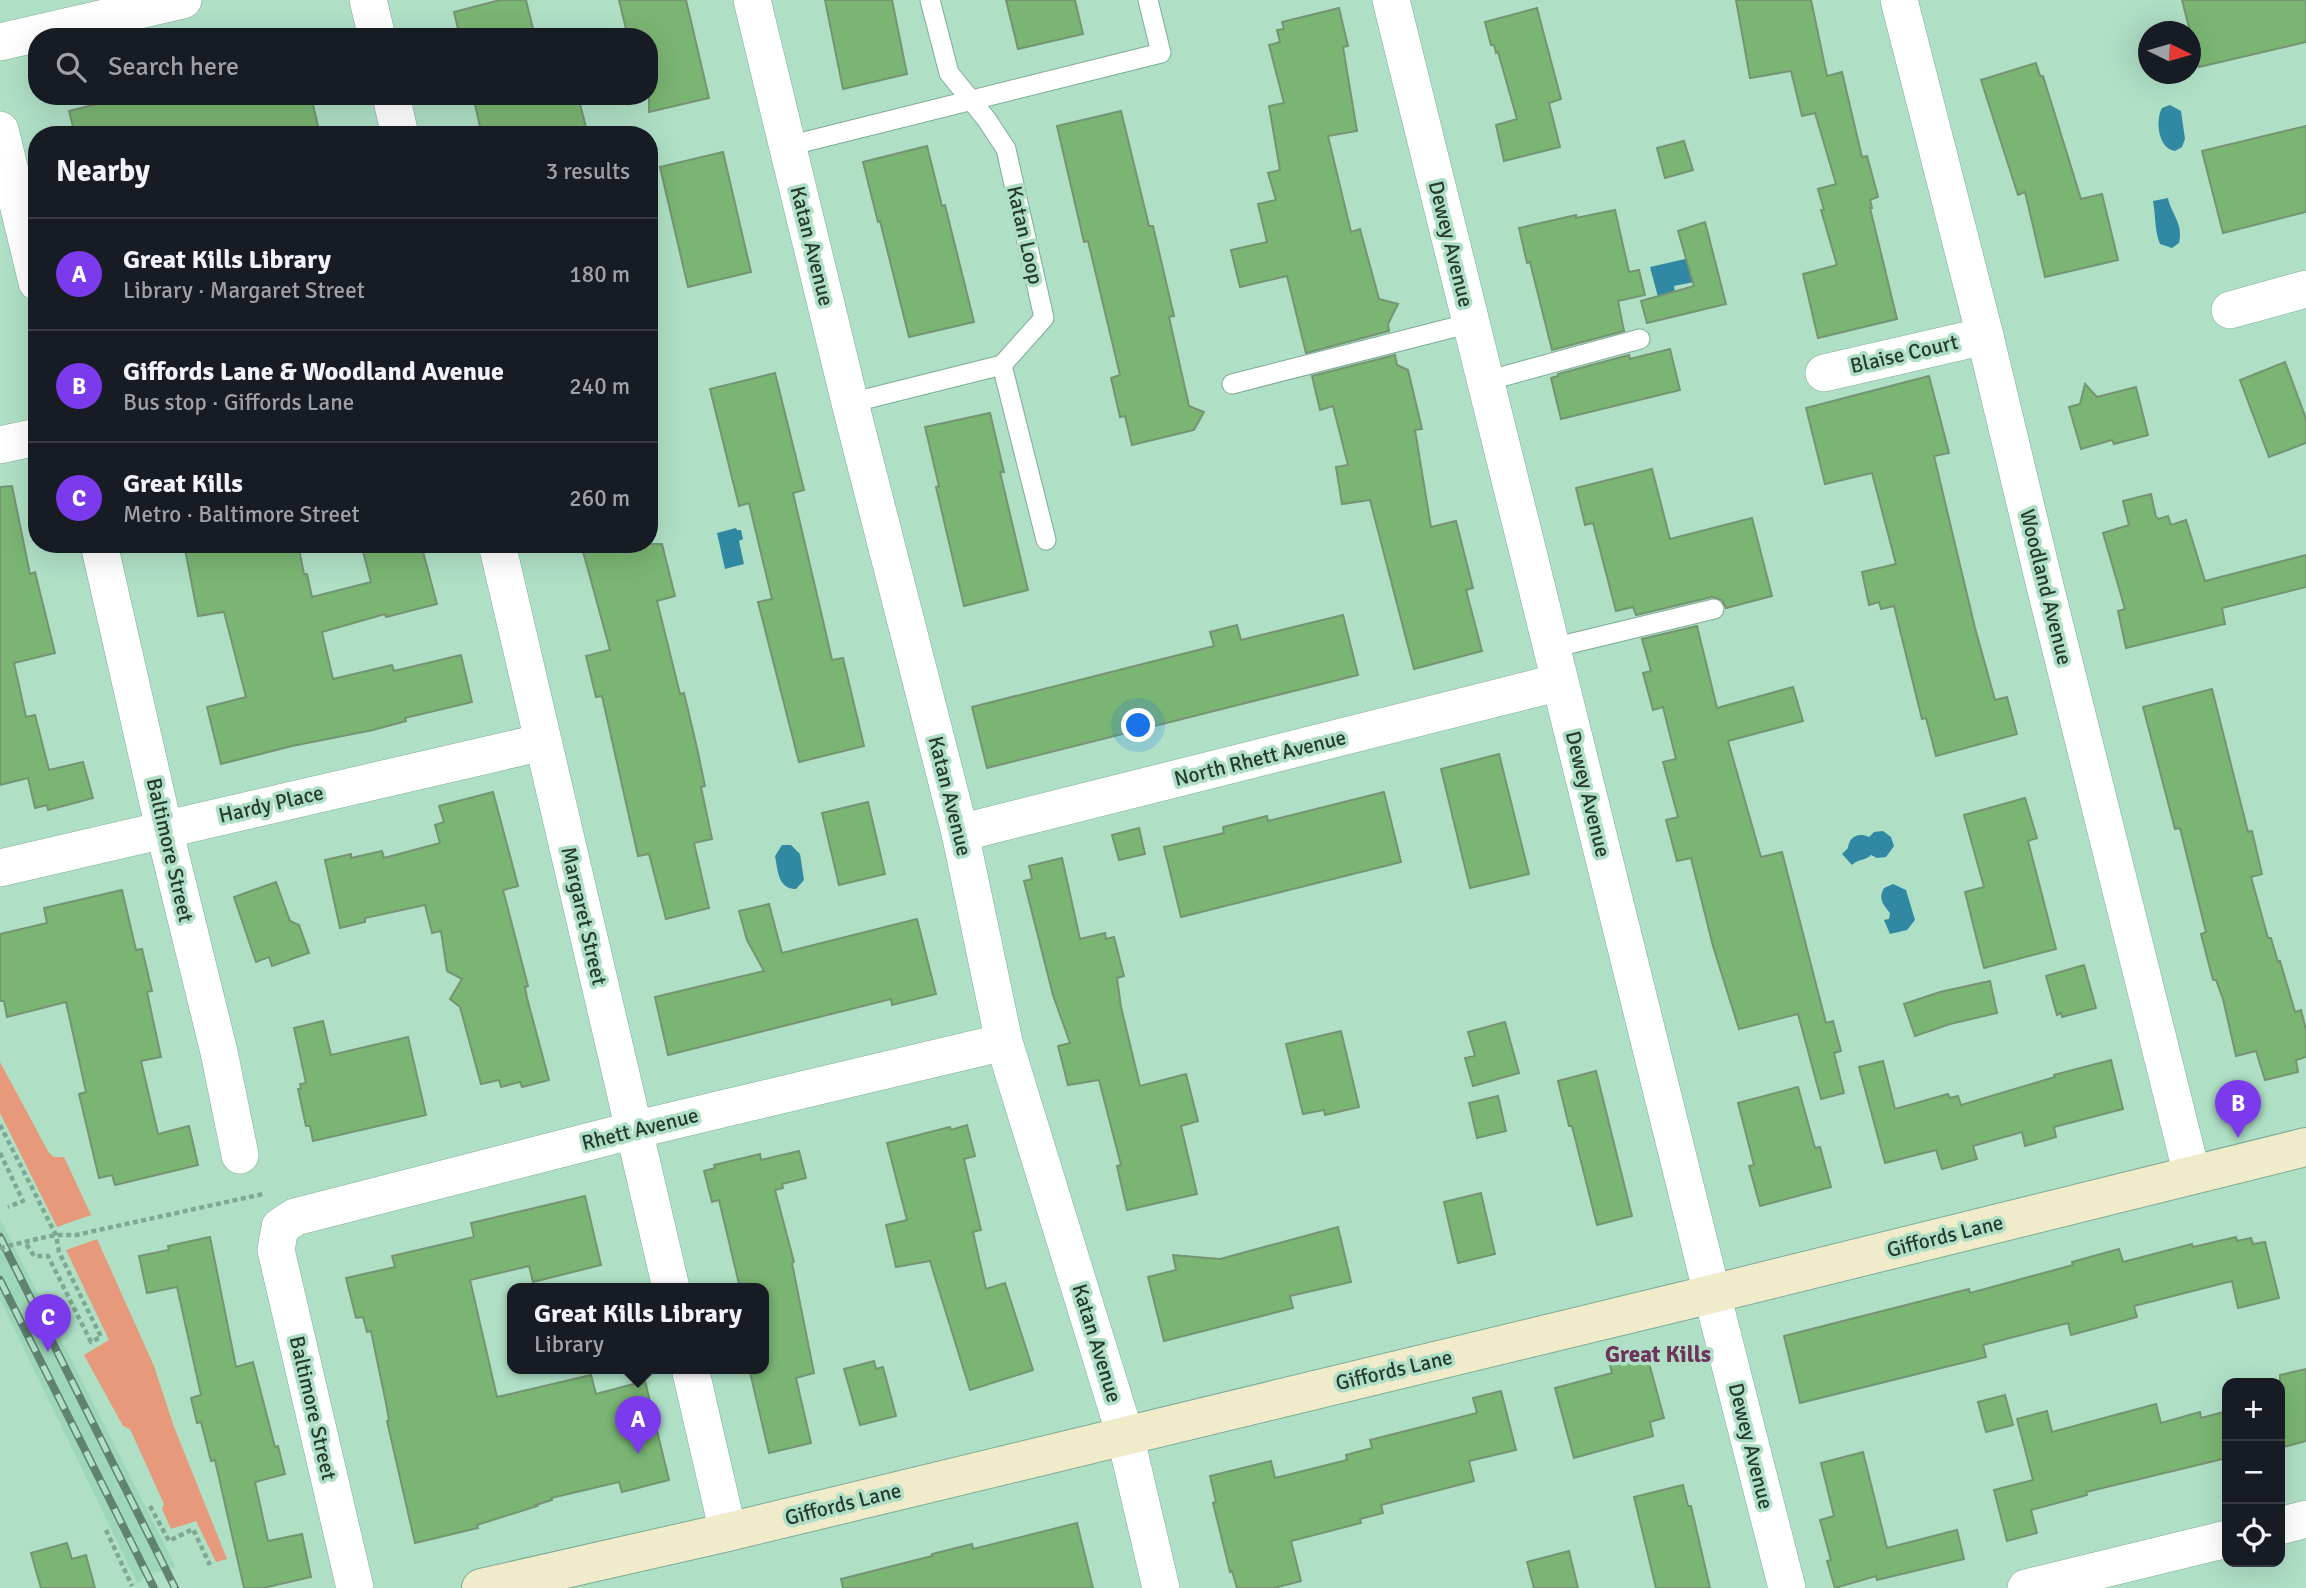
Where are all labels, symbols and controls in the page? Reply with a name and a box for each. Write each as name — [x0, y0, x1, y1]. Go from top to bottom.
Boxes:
north arrow — [2138, 21, 2201, 84]
search box — [28, 28, 658, 105]
icon: search — [52, 48, 90, 86]
text: Search here — [108, 51, 239, 83]
text: Nearby — [56, 153, 150, 190]
text: 3 results — [546, 157, 630, 186]
street label: Dewey Avenue — [1423, 178, 1479, 310]
street label: Katan Avenue — [785, 183, 839, 309]
street label: Katan Loop — [1001, 183, 1049, 287]
text: Great Kills Library — [123, 244, 331, 276]
text: A — [72, 260, 86, 289]
text: 180 m — [569, 260, 630, 289]
text: Library · Margaret Street — [123, 276, 365, 305]
street label: Blaise Court — [1847, 329, 1961, 379]
text: Giffords Lane & Woodland Avenue — [123, 356, 504, 388]
text: B — [72, 372, 86, 401]
text: 240 m — [569, 372, 630, 401]
text: Bus stop · Giffords Lane — [123, 388, 354, 417]
text: Great Kills — [123, 468, 243, 500]
text: C — [72, 484, 86, 513]
text: 260 m — [569, 484, 630, 513]
text: Metro · Baltimore Street — [123, 500, 359, 529]
street label: Woodland Avenue — [2014, 506, 2078, 668]
your location — [1121, 708, 1155, 742]
street label: North Rhett Avenue — [1171, 724, 1349, 792]
street label: Dewey Avenue — [1560, 728, 1616, 860]
street label: Katan Avenue — [923, 733, 977, 859]
street label: Baltimore Street — [141, 775, 199, 925]
street label: Hardy Place — [216, 779, 326, 829]
street label: Margaret Street — [555, 844, 613, 988]
pin: B — [2215, 1080, 2261, 1138]
street label: Rhett Avenue — [579, 1102, 701, 1156]
street label: Giffords Lane — [1884, 1209, 2006, 1263]
street label: Katan Avenue — [1067, 1281, 1127, 1405]
popup — [507, 1283, 769, 1374]
pin: C — [25, 1294, 71, 1352]
text: Great Kills Library — [534, 1298, 742, 1330]
text: Library — [534, 1330, 604, 1359]
street label: Baltimore Street — [284, 1333, 342, 1483]
district label: Great Kills — [1605, 1340, 1711, 1369]
street label: Giffords Lane — [1333, 1344, 1455, 1396]
map controls — [2222, 1378, 2285, 1567]
button: + — [2222, 1378, 2285, 1441]
street label: Dewey Avenue — [1723, 1380, 1779, 1512]
pin: A — [615, 1396, 661, 1454]
button: − — [2222, 1441, 2285, 1504]
street label: Giffords Lane — [782, 1477, 904, 1531]
button: locate — [2222, 1504, 2285, 1567]

